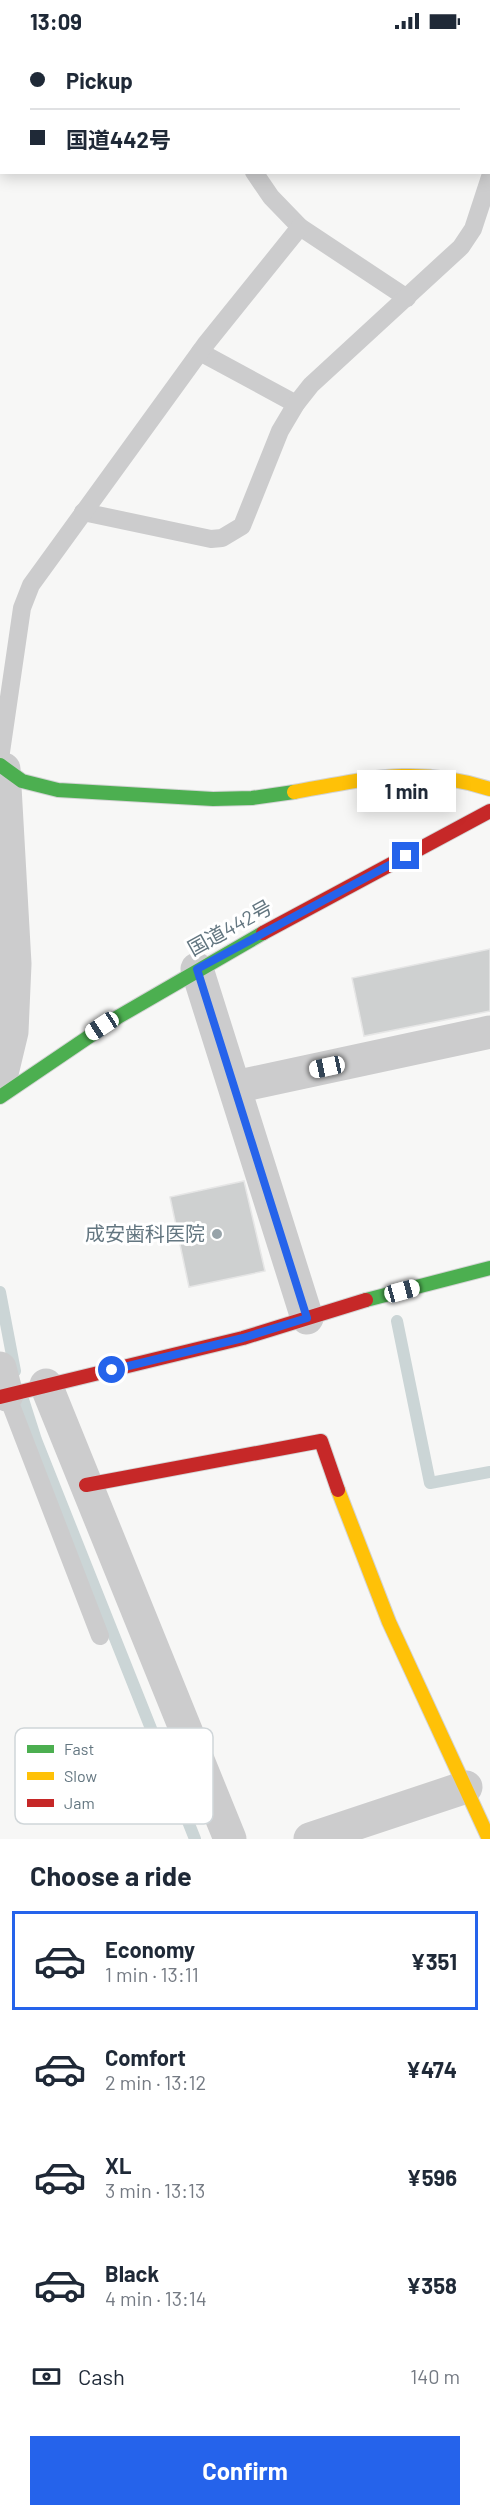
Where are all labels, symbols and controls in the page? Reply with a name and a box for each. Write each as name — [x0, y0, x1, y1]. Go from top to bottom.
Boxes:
text: 13:09 — [30, 8, 82, 34]
text: Pickup — [66, 67, 133, 93]
text: 国道442号 — [66, 126, 171, 152]
callout: 1 min — [356, 769, 456, 811]
text: 1 min — [385, 779, 428, 803]
route end — [392, 842, 419, 869]
street label: 国道442号 — [183, 894, 276, 960]
car — [82, 1009, 122, 1043]
car — [308, 1054, 346, 1080]
place label: 成安歯科医院 — [85, 1221, 205, 1245]
marker: 成安歯科医院 — [210, 1227, 224, 1241]
car — [382, 1278, 422, 1304]
route start — [98, 1356, 125, 1383]
legend — [15, 1728, 213, 1824]
text: Fast — [64, 1739, 94, 1758]
text: Slow — [64, 1766, 97, 1785]
text: Jam — [64, 1793, 95, 1812]
text: Choose a ride — [30, 1859, 192, 1891]
icon: car — [33, 1934, 87, 1988]
text: Economy — [105, 1936, 195, 1962]
text: ¥351 — [411, 1948, 457, 1974]
text: 1 min · 13:11 — [105, 1962, 199, 1986]
icon: car — [33, 2042, 87, 2096]
text: Comfort — [105, 2044, 186, 2070]
text: ¥474 — [406, 2056, 457, 2082]
text: 2 min · 13:12 — [105, 2070, 206, 2094]
icon: car — [33, 2150, 87, 2204]
text: XL — [105, 2152, 131, 2178]
text: ¥596 — [407, 2164, 457, 2190]
text: 3 min · 13:13 — [105, 2178, 205, 2202]
icon: car — [33, 2258, 87, 2312]
text: Black — [105, 2260, 159, 2286]
text: ¥358 — [406, 2272, 457, 2298]
text: 4 min · 13:14 — [105, 2286, 207, 2310]
icon: cash — [30, 2360, 63, 2393]
text: Cash — [78, 2363, 125, 2389]
text: 140 m — [410, 2364, 460, 2388]
button: Confirm — [30, 2436, 460, 2505]

